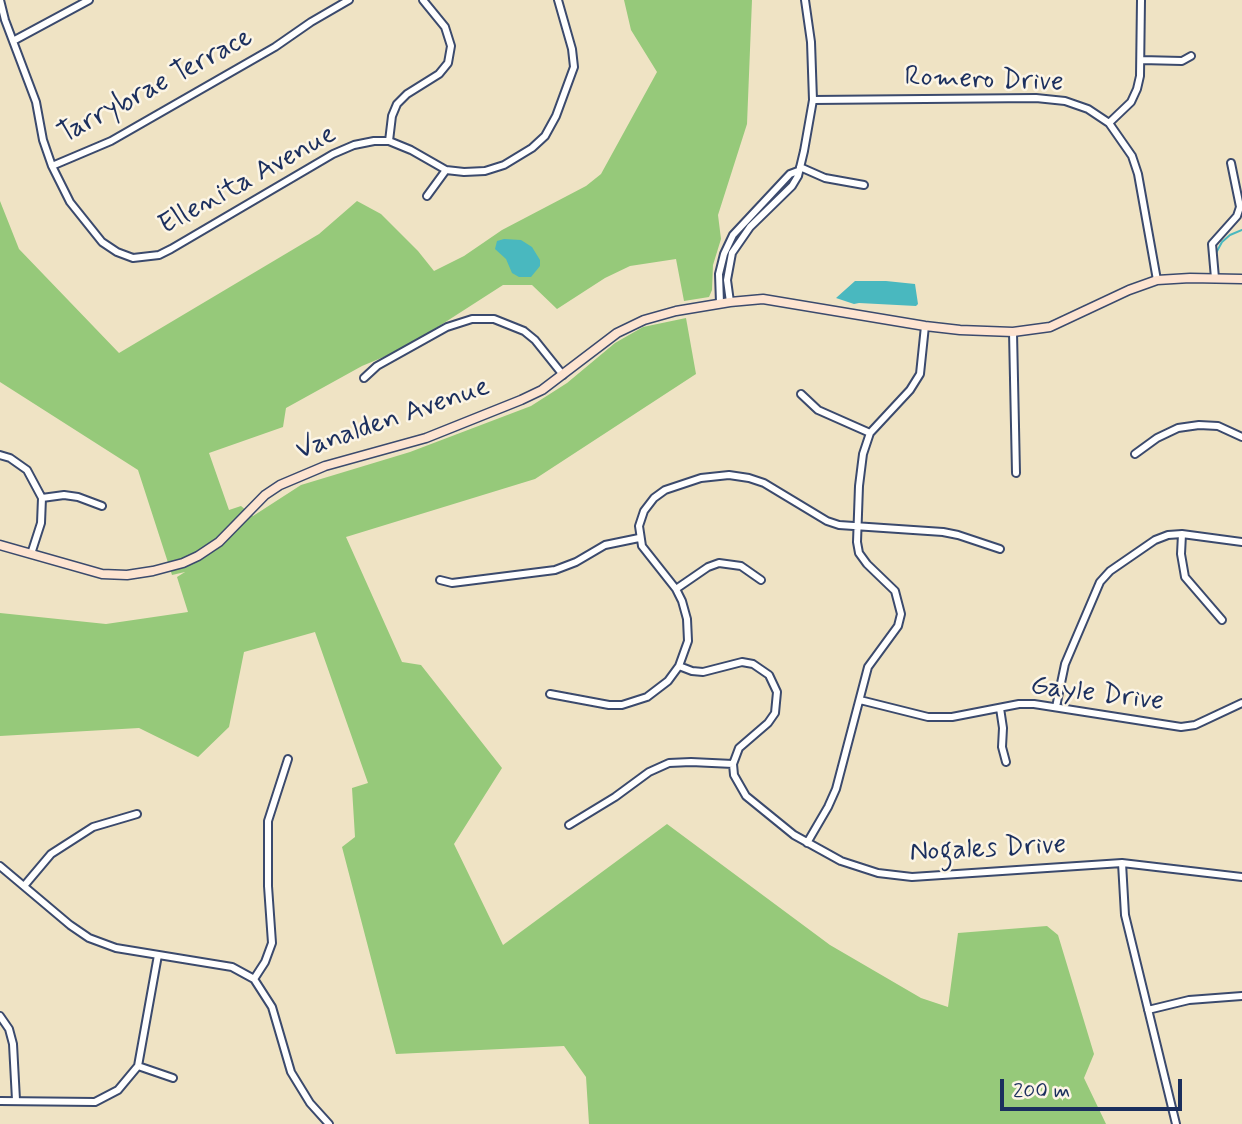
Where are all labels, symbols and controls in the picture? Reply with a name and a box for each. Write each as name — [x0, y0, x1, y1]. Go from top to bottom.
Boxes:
street label: Tarrybrae Terrace — [53, 22, 259, 152]
street label: Romero Drive — [904, 61, 1064, 101]
street label: Ellenita Avenue — [153, 118, 343, 244]
street label: Vanalden Avenue — [292, 371, 494, 469]
street label: Gayle Drive — [1028, 670, 1166, 720]
street label: Nogales Drive — [909, 829, 1067, 871]
scale bar — [1004, 1064, 1186, 1108]
text: 200 m — [1013, 1077, 1070, 1105]

